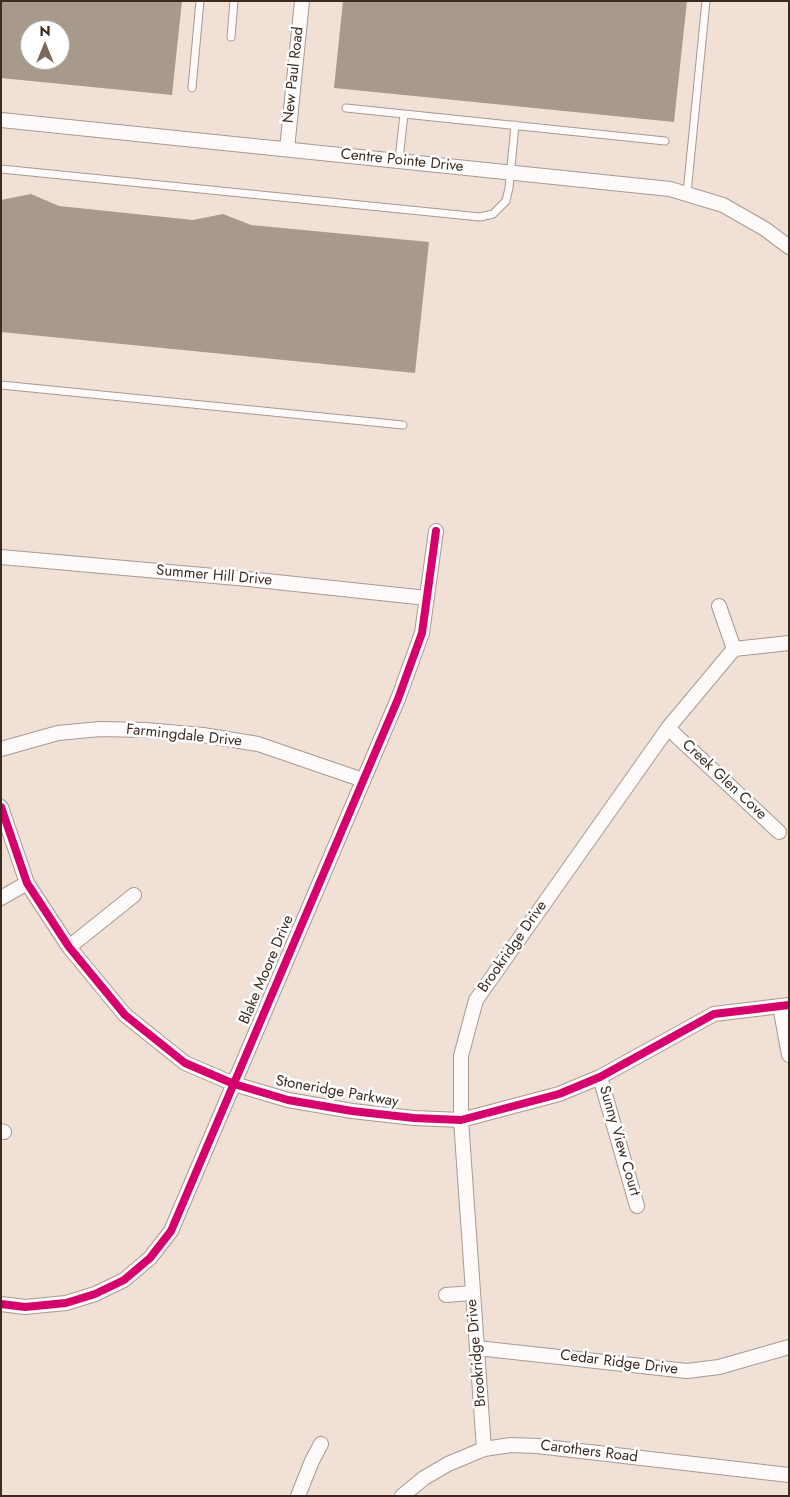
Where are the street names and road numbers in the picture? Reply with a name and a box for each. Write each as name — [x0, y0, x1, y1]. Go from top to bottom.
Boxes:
street label: New Paul Road — [280, 26, 308, 124]
street label: Centre Pointe Drive — [340, 146, 464, 176]
street label: Summer Hill Drive — [155, 562, 273, 590]
street label: Farmingdale Drive — [125, 721, 243, 751]
street label: Creek Glen Cove — [678, 736, 770, 824]
street label: Brookridge Drive — [475, 898, 551, 996]
street label: Blake Moore Drive — [236, 913, 298, 1027]
street label: Stoneridge Parkway — [274, 1072, 400, 1112]
street label: Sunny View Court — [595, 1084, 643, 1198]
street label: Brookridge Drive — [463, 1298, 491, 1408]
street label: Cedar Ridge Drive — [559, 1347, 679, 1379]
street label: Carothers Road — [539, 1437, 639, 1467]

